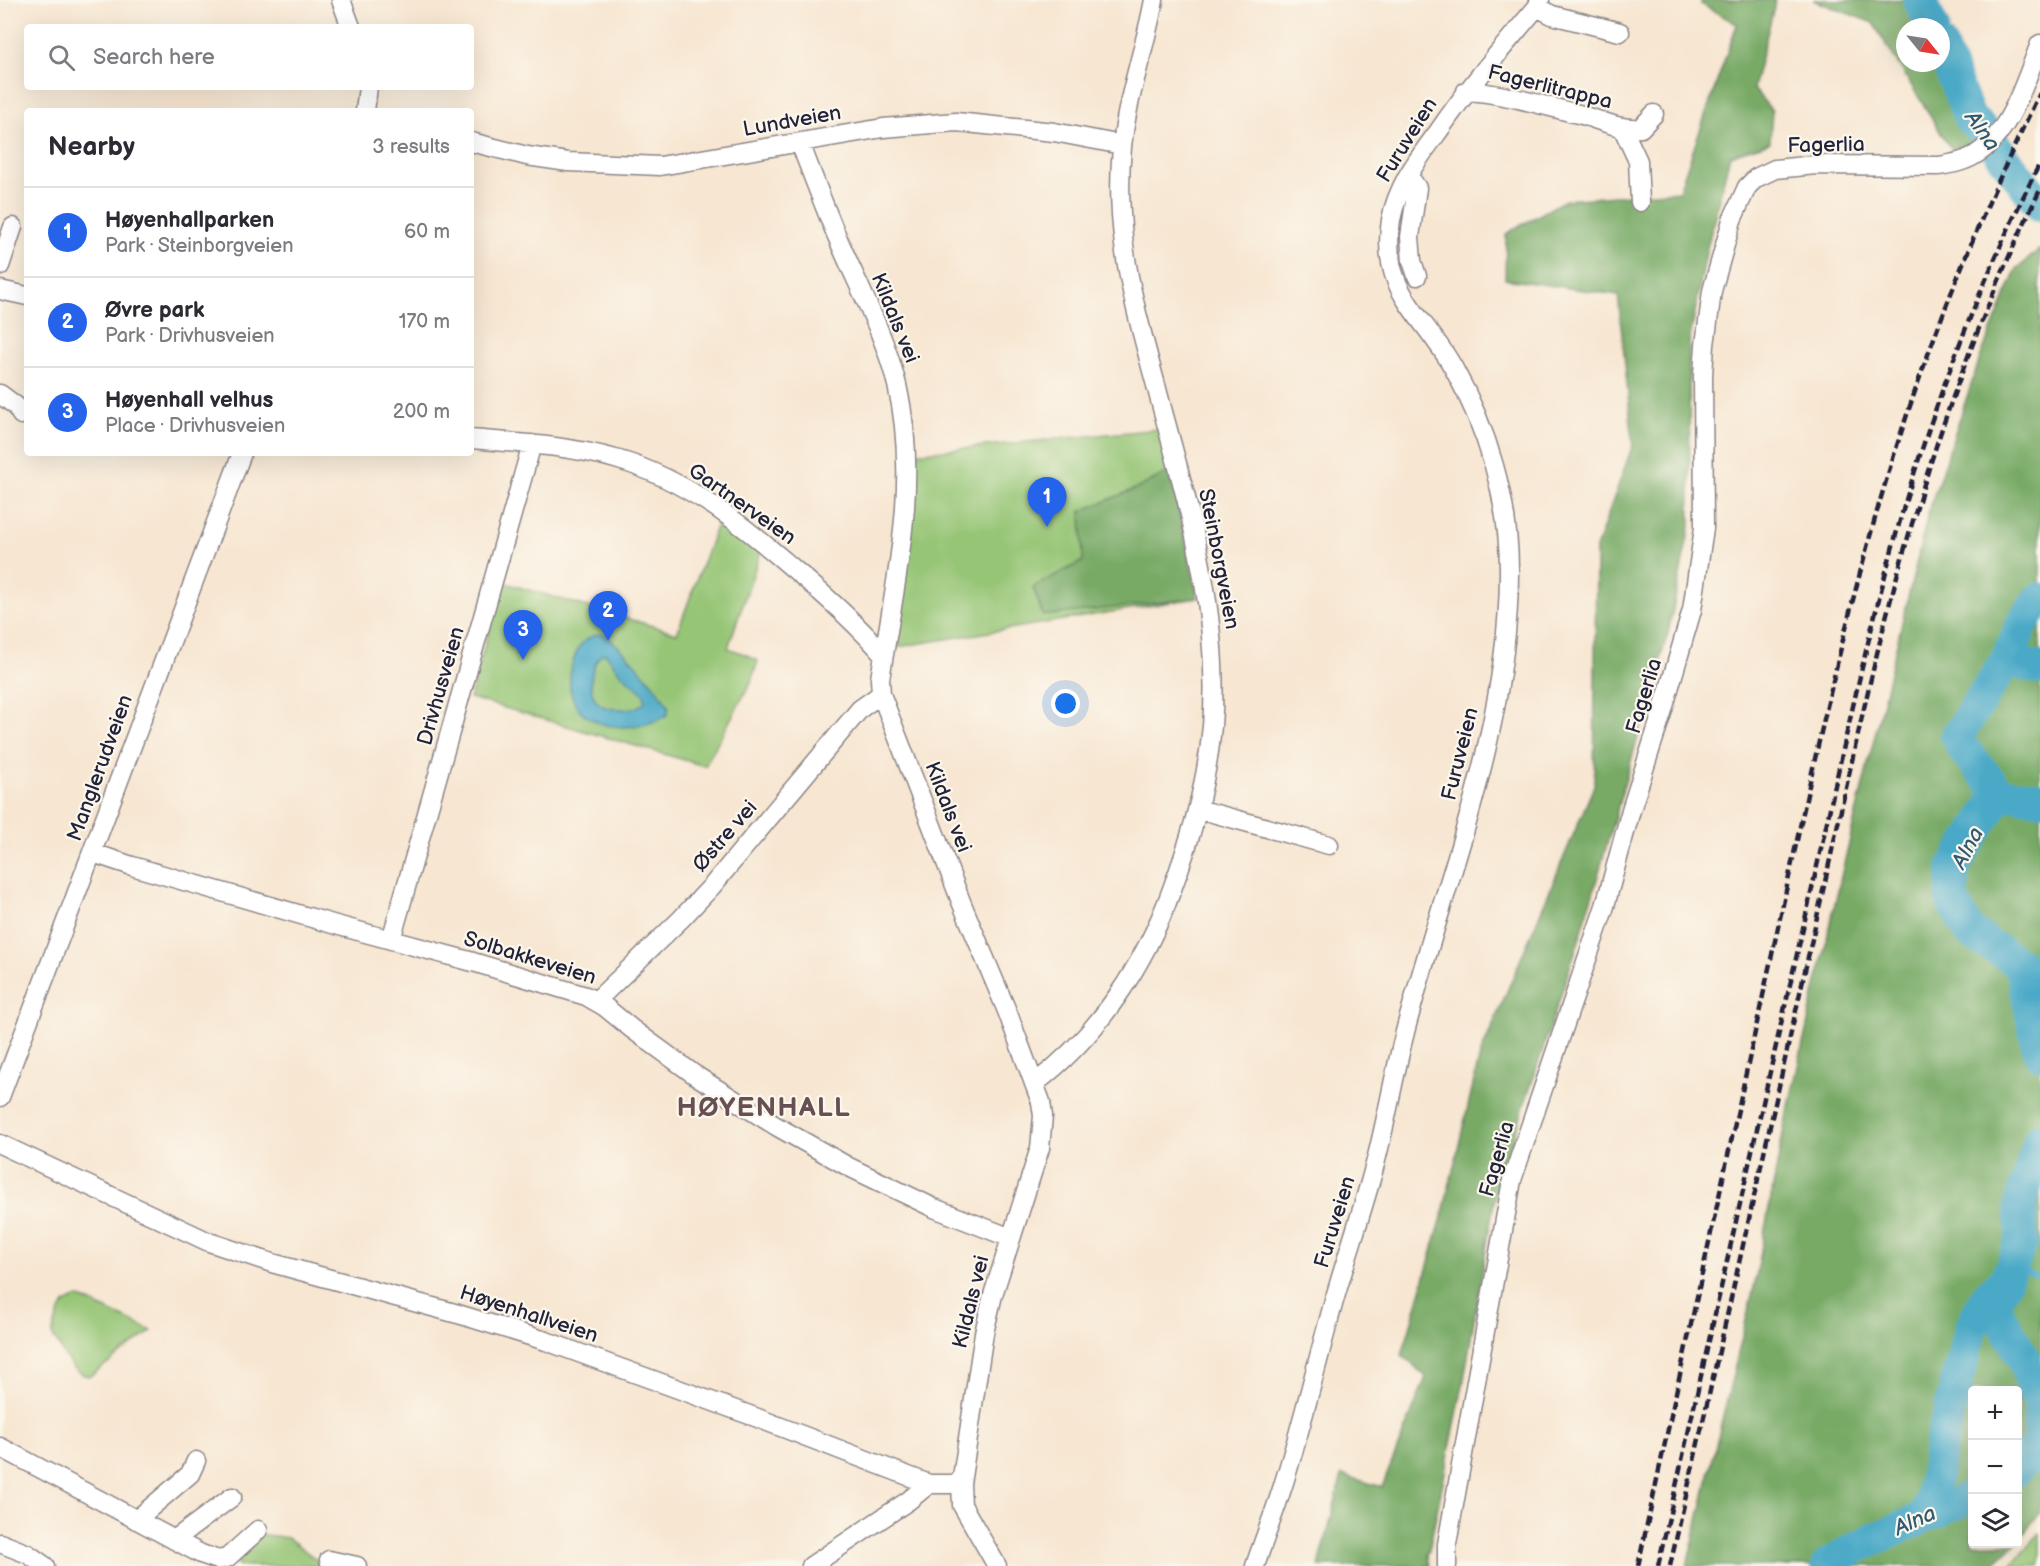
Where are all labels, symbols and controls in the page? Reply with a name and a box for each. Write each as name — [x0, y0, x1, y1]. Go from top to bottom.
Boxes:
north arrow — [1896, 18, 1950, 72]
search box — [24, 24, 474, 90]
icon: search — [45, 41, 78, 74]
text: Search here — [93, 44, 215, 71]
street label: Fagerlitrappa — [1485, 59, 1615, 115]
street label: Furuveien — [1371, 93, 1443, 187]
street label: Lundveien — [741, 100, 843, 142]
water label: Alna — [1958, 105, 2005, 156]
text: Nearby — [48, 132, 135, 163]
street label: Fagerlia — [1787, 132, 1865, 158]
text: 3 results — [372, 135, 450, 159]
text: Høyenhallparken — [105, 207, 274, 234]
text: 1 — [63, 220, 72, 244]
text: 60 m — [404, 220, 450, 244]
text: Park · Steinborgveien — [105, 234, 293, 258]
street label: Kildals vei — [866, 269, 924, 367]
text: Øvre park — [105, 297, 204, 324]
text: 2 — [62, 310, 73, 334]
text: 170 m — [399, 310, 450, 334]
text: Park · Drivhusveien — [105, 324, 275, 348]
text: Høyenhall velhus — [105, 387, 273, 414]
text: 3 — [62, 400, 73, 424]
text: 200 m — [393, 400, 450, 424]
text: Place · Drivhusveien — [105, 414, 285, 438]
street label: Gartnerveien — [684, 458, 800, 550]
pin: 1 — [1028, 478, 1066, 527]
street label: Steinborgveien — [1193, 487, 1245, 631]
pin: 2 — [588, 592, 628, 641]
pin: 3 — [504, 610, 542, 660]
street label: Drivhusveien — [412, 624, 470, 748]
street label: Fagerlia — [1621, 655, 1667, 737]
your location — [1051, 689, 1080, 718]
street label: Manglerudveien — [62, 691, 138, 845]
street label: Furuveien — [1436, 705, 1484, 803]
street label: Kildals vei — [919, 758, 977, 856]
street label: Østre vei — [687, 795, 763, 877]
water label: Alna — [1945, 823, 1990, 874]
street label: Solbakkeveien — [461, 926, 599, 990]
district label: HØYENHALL — [677, 1092, 851, 1124]
street label: Fagerlia — [1474, 1118, 1520, 1200]
street label: Furuveien — [1309, 1173, 1361, 1271]
street label: Kildals vei — [947, 1253, 995, 1351]
street label: Høyenhallveien — [457, 1280, 601, 1348]
map controls — [1968, 1386, 2022, 1548]
button: + — [1968, 1386, 2022, 1440]
button: − — [1968, 1440, 2022, 1494]
button: layers — [1968, 1494, 2022, 1548]
water label: Alna — [1889, 1500, 1940, 1543]

